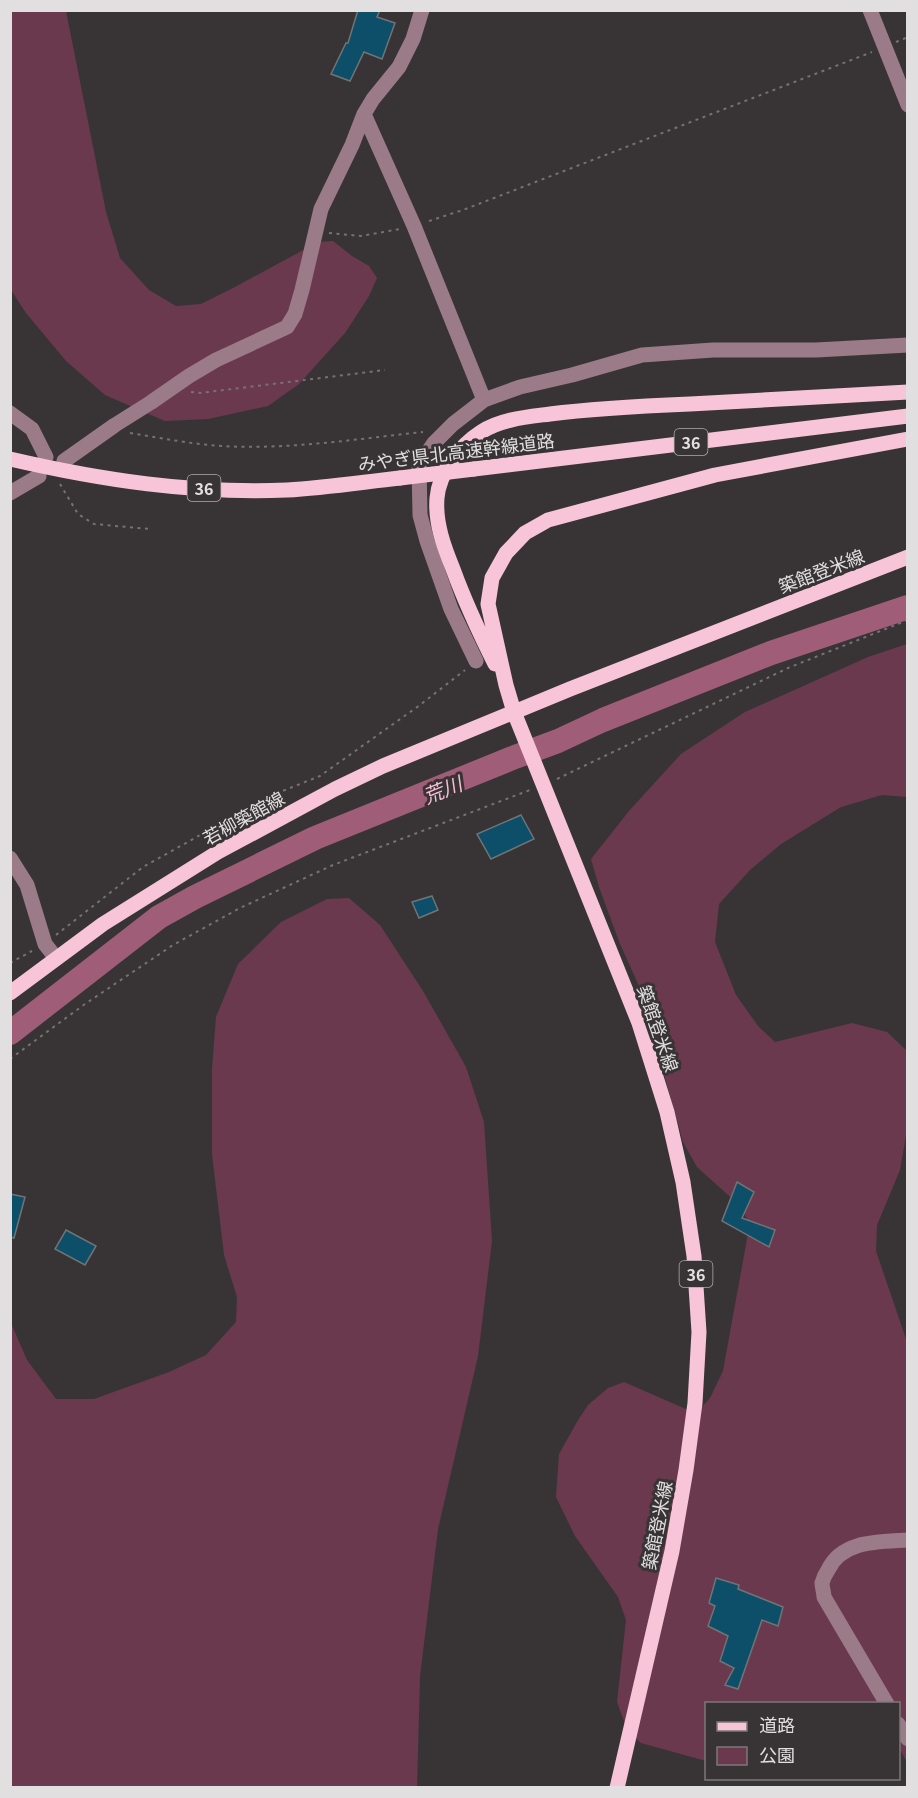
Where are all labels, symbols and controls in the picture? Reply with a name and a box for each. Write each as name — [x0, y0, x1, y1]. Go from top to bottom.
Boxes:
street label: みやぎ県北高速幹線道路 — [356, 426, 556, 476]
road number: 36 — [674, 429, 708, 455]
road number: 36 — [188, 475, 220, 501]
street label: 築館登米線 — [774, 542, 868, 598]
water label: 荒川 — [418, 767, 468, 810]
street label: 若柳築館線 — [197, 784, 289, 850]
street label: 築館登米線 — [632, 981, 686, 1075]
road number: 36 — [680, 1261, 712, 1287]
street label: 築館登米線 — [635, 1478, 677, 1572]
legend — [705, 1702, 900, 1780]
text: 道路 — [759, 1711, 795, 1737]
text: 公園 — [759, 1741, 795, 1767]

